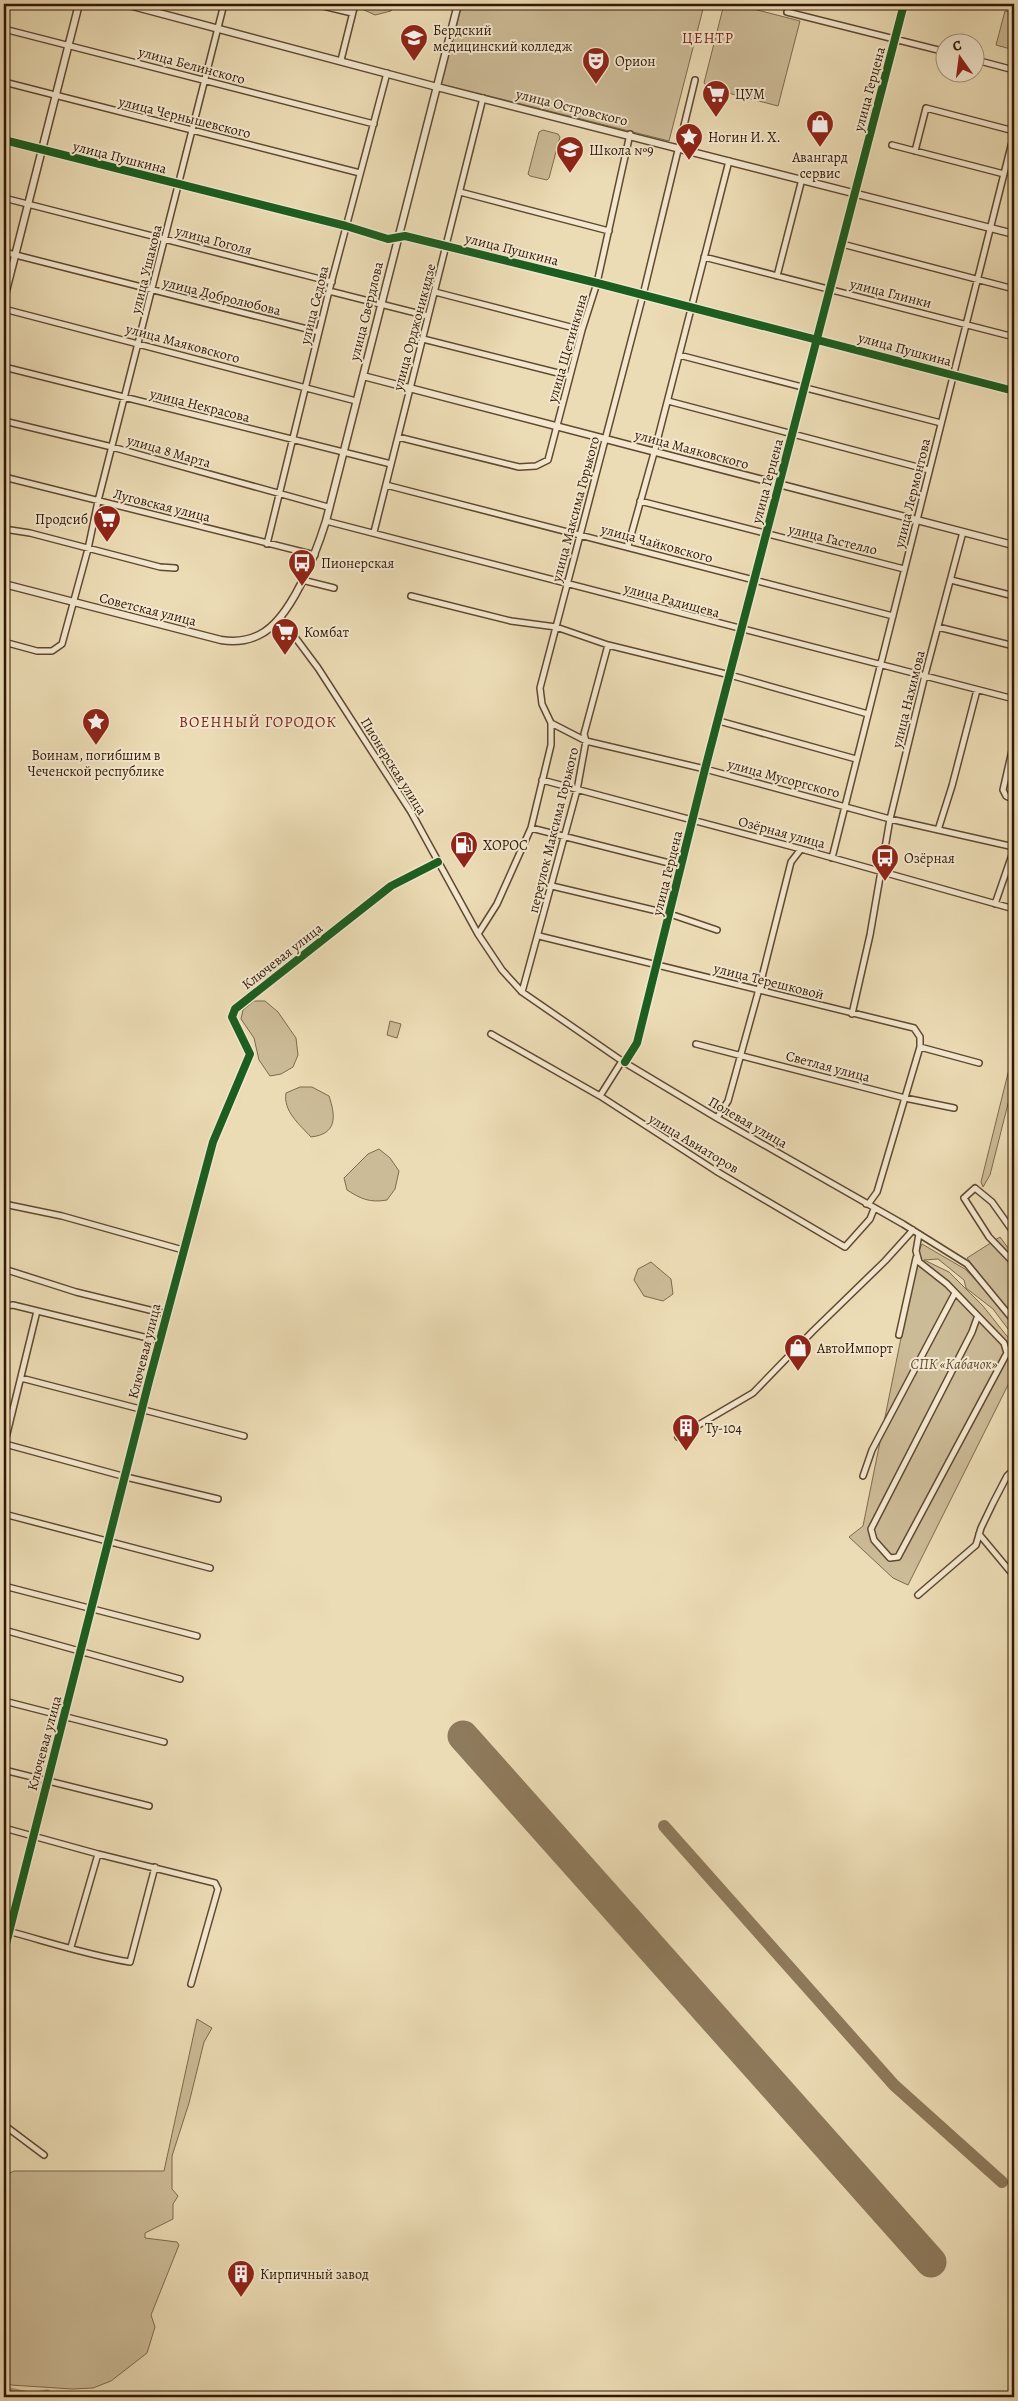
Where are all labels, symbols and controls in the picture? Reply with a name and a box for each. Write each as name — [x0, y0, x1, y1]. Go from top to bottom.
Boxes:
place label: Бердский медицинский колледж — [433, 21, 573, 56]
school or university icon: Бердский медицинский колледж — [399, 23, 429, 62]
district label: ЦЕНТР — [682, 28, 734, 48]
north arrow — [936, 32, 986, 82]
text: С — [950, 36, 964, 56]
street label: улица Белинского — [136, 42, 247, 89]
street label: улица Герцена — [849, 44, 890, 135]
theatre icon: Орион — [581, 46, 611, 85]
place label: Орион — [615, 52, 656, 71]
supermarket icon: ЦУМ — [701, 79, 731, 118]
street label: улица Островского — [513, 84, 630, 131]
place label: ЦУМ — [735, 85, 765, 104]
street label: улица Чернышевского — [116, 92, 253, 143]
shop icon: Авангард сервис — [805, 109, 835, 148]
place icon: Ногин И. Х. — [674, 122, 704, 161]
place label: Ногин И. Х. — [708, 128, 781, 147]
school or university icon: Школа №9 — [555, 135, 585, 174]
street label: улица Пушкина — [70, 136, 169, 178]
place label: Школа №9 — [589, 141, 654, 160]
place label: Авангард сервис — [791, 148, 848, 183]
street label: улица Гоголя — [173, 221, 254, 260]
street label: улица Ушакова — [126, 222, 167, 317]
street label: улица Пушкина — [462, 228, 561, 270]
street label: улица Свердлова — [345, 259, 388, 364]
street label: улица Орджоникидзе — [388, 261, 441, 394]
street label: улица Седова — [295, 263, 334, 347]
street label: улица Добролюбова — [160, 272, 283, 320]
street label: улица Глинки — [847, 274, 934, 313]
street label: улица Щетинкина — [543, 291, 592, 406]
street label: улица Маяковского — [123, 319, 242, 368]
street label: улица Пушкина — [855, 328, 954, 371]
street label: улица Некрасова — [147, 384, 252, 427]
street label: улица Маяковского — [632, 425, 751, 474]
street label: улица 8 Марта — [124, 430, 213, 473]
street label: улица Максима Горького — [547, 434, 604, 585]
street label: улица Герцена — [747, 436, 788, 527]
street label: улица Лермонтова — [889, 436, 935, 551]
street label: Луговская улица — [111, 484, 213, 527]
supermarket icon: Продсиб — [92, 504, 122, 543]
place label: Продсиб — [35, 510, 88, 529]
street label: улица Чайковского — [598, 519, 715, 568]
street label: улица Гастелло — [786, 519, 879, 560]
bus stop icon: Пионерская — [287, 548, 317, 587]
place label: Пионерская — [321, 554, 394, 573]
street label: улица Радищева — [621, 578, 722, 623]
street label: Советская улица — [97, 588, 199, 631]
supermarket icon: Комбат — [270, 617, 300, 656]
place label: Комбат — [304, 623, 349, 642]
street label: улица Нахимова — [887, 648, 930, 751]
place icon: Воинам, погибшим в Чеченской республике — [81, 707, 111, 746]
district label: ВОЕННЫЙ ГОРОДОК — [179, 712, 337, 732]
street label: Пионерская улица — [356, 714, 432, 819]
street label: переулок Максима Горького — [524, 745, 583, 915]
place label: Воинам, погибшим в Чеченской республике — [28, 746, 164, 781]
street label: улица Мусоргского — [725, 754, 842, 803]
street label: Озёрная улица — [736, 812, 828, 853]
street label: улица Герцена — [648, 828, 687, 919]
fuel station icon: ХОРОС — [449, 830, 479, 869]
place label: ХОРОС — [483, 836, 528, 855]
bus stop icon: Озёрная — [870, 843, 900, 882]
place label: Озёрная — [904, 849, 955, 868]
street label: Ключевая улица — [238, 919, 327, 994]
street label: улица Терешковой — [711, 958, 826, 1004]
street label: Светлая улица — [784, 1046, 873, 1087]
street label: Полевая улица — [705, 1092, 791, 1153]
street label: улица Авиаторов — [644, 1108, 743, 1178]
street label: Ключевая улица — [123, 1301, 166, 1401]
shop icon: АвтоИмпорт — [783, 1333, 813, 1372]
place label: АвтоИмпорт — [816, 1339, 893, 1358]
park label: СПК «Кабачок» — [911, 1355, 998, 1374]
building icon: Ту-104 — [671, 1413, 701, 1452]
place label: Ту-104 — [705, 1419, 742, 1438]
street label: Ключевая улица — [23, 1693, 66, 1793]
building icon: Кирпичный завод — [226, 2259, 256, 2298]
place label: Кирпичный завод — [260, 2265, 369, 2284]

